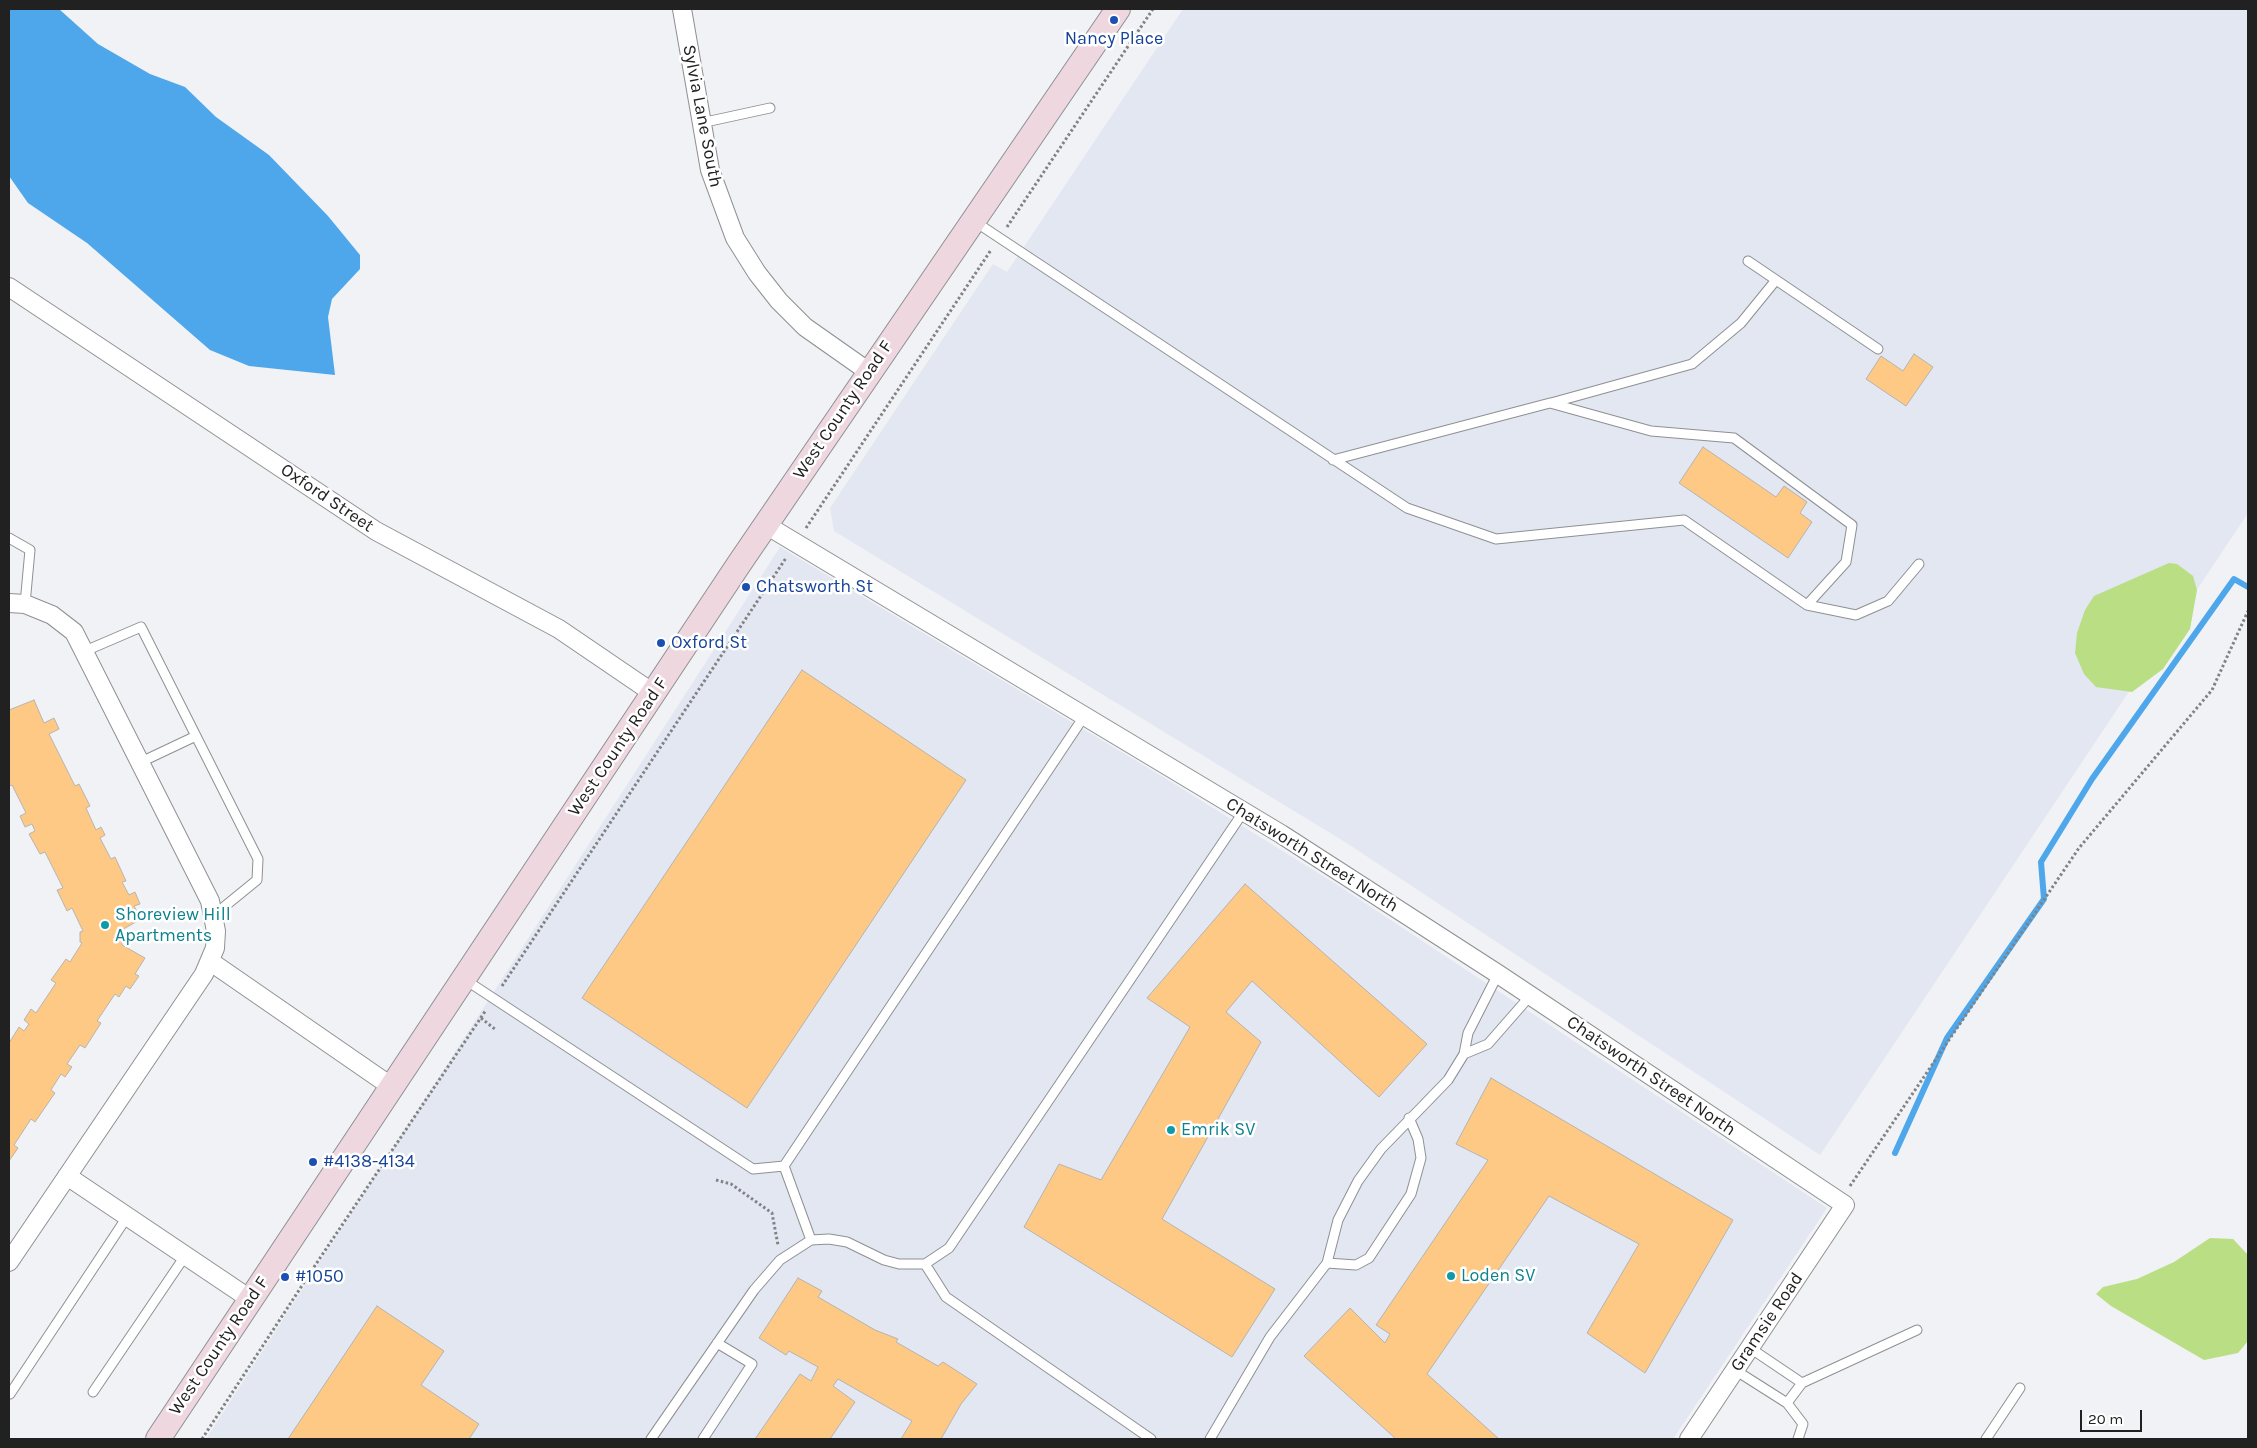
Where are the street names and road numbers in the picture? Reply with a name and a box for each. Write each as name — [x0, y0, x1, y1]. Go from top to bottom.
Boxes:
street label: Sylvia Lane South — [678, 43, 726, 189]
street label: West County Road F — [789, 337, 897, 483]
street label: Oxford Street — [276, 459, 378, 537]
street label: West County Road F — [564, 674, 672, 820]
street label: Chatsworth Street North — [1222, 793, 1402, 917]
street label: Chatsworth Street North — [1562, 1011, 1740, 1141]
street label: Gramsie Road — [1726, 1268, 1808, 1376]
street label: West County Road F — [165, 1273, 273, 1419]

